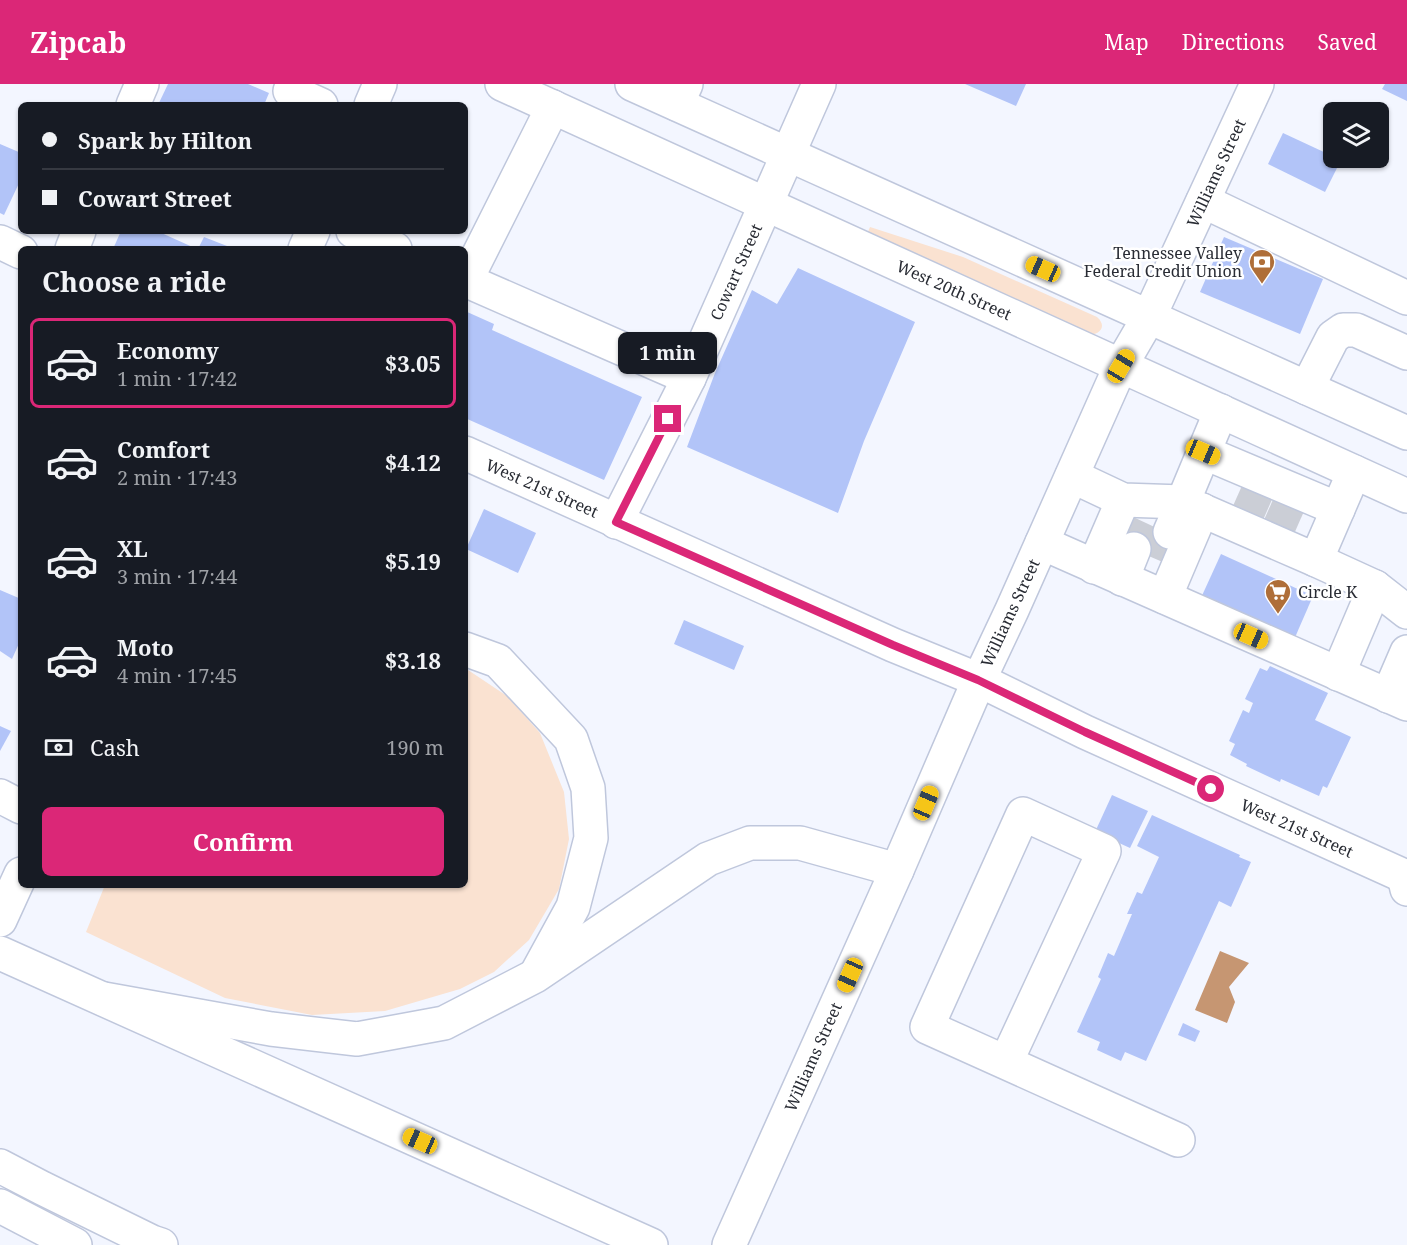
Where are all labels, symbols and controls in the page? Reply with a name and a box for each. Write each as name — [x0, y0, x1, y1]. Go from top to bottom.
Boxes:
text: Zipcab — [30, 23, 126, 61]
text: Map — [1104, 28, 1149, 56]
text: Directions — [1182, 28, 1284, 56]
text: Saved — [1317, 28, 1377, 56]
map controls — [1323, 102, 1389, 168]
button: layers — [1323, 102, 1389, 168]
street label: Williams Street — [1181, 115, 1251, 231]
text: Spark by Hilton — [78, 125, 252, 155]
text: Cowart Street — [78, 183, 232, 213]
street label: Cowart Street — [705, 220, 767, 324]
place label: Tennessee Valley Federal Credit Union — [1084, 242, 1243, 282]
bank icon: Tennessee Valley Federal Credit Union — [1247, 247, 1277, 285]
car — [1023, 253, 1063, 285]
street label: West 20th Street — [893, 255, 1015, 325]
text: Choose a ride — [42, 263, 227, 300]
callout: 1 min — [618, 332, 718, 374]
text: Economy — [117, 335, 219, 365]
icon: car — [45, 336, 99, 390]
text: 1 min — [639, 339, 696, 366]
car — [1104, 346, 1138, 386]
text: $3.05 — [385, 348, 441, 378]
text: 1 min · 17:42 — [117, 365, 237, 392]
route end — [654, 405, 681, 432]
text: Comfort — [117, 434, 210, 464]
icon: car — [45, 435, 99, 489]
car — [1183, 437, 1223, 467]
text: $4.12 — [385, 447, 441, 477]
street label: West 21st Street — [482, 453, 602, 523]
text: 2 min · 17:43 — [117, 464, 237, 491]
text: XL — [117, 533, 148, 563]
icon: car — [45, 534, 99, 588]
text: $5.19 — [385, 546, 441, 576]
street label: Williams Street — [975, 555, 1045, 671]
text: 3 min · 17:44 — [117, 563, 237, 590]
supermarket icon: Circle K — [1263, 577, 1293, 615]
place label: Circle K — [1298, 581, 1358, 603]
car — [1231, 620, 1271, 652]
text: Moto — [117, 632, 174, 662]
icon: car — [45, 633, 99, 687]
text: $3.18 — [385, 645, 441, 675]
text: 4 min · 17:45 — [117, 662, 237, 689]
icon: cash — [42, 731, 75, 764]
text: Cash — [90, 732, 140, 762]
text: 190 m — [386, 734, 444, 761]
route start — [1197, 775, 1224, 802]
car — [911, 783, 941, 823]
street label: West 21st Street — [1237, 793, 1357, 863]
button: Confirm — [42, 807, 444, 876]
car — [834, 955, 866, 995]
street label: Williams Street — [779, 999, 847, 1115]
car — [400, 1125, 440, 1157]

